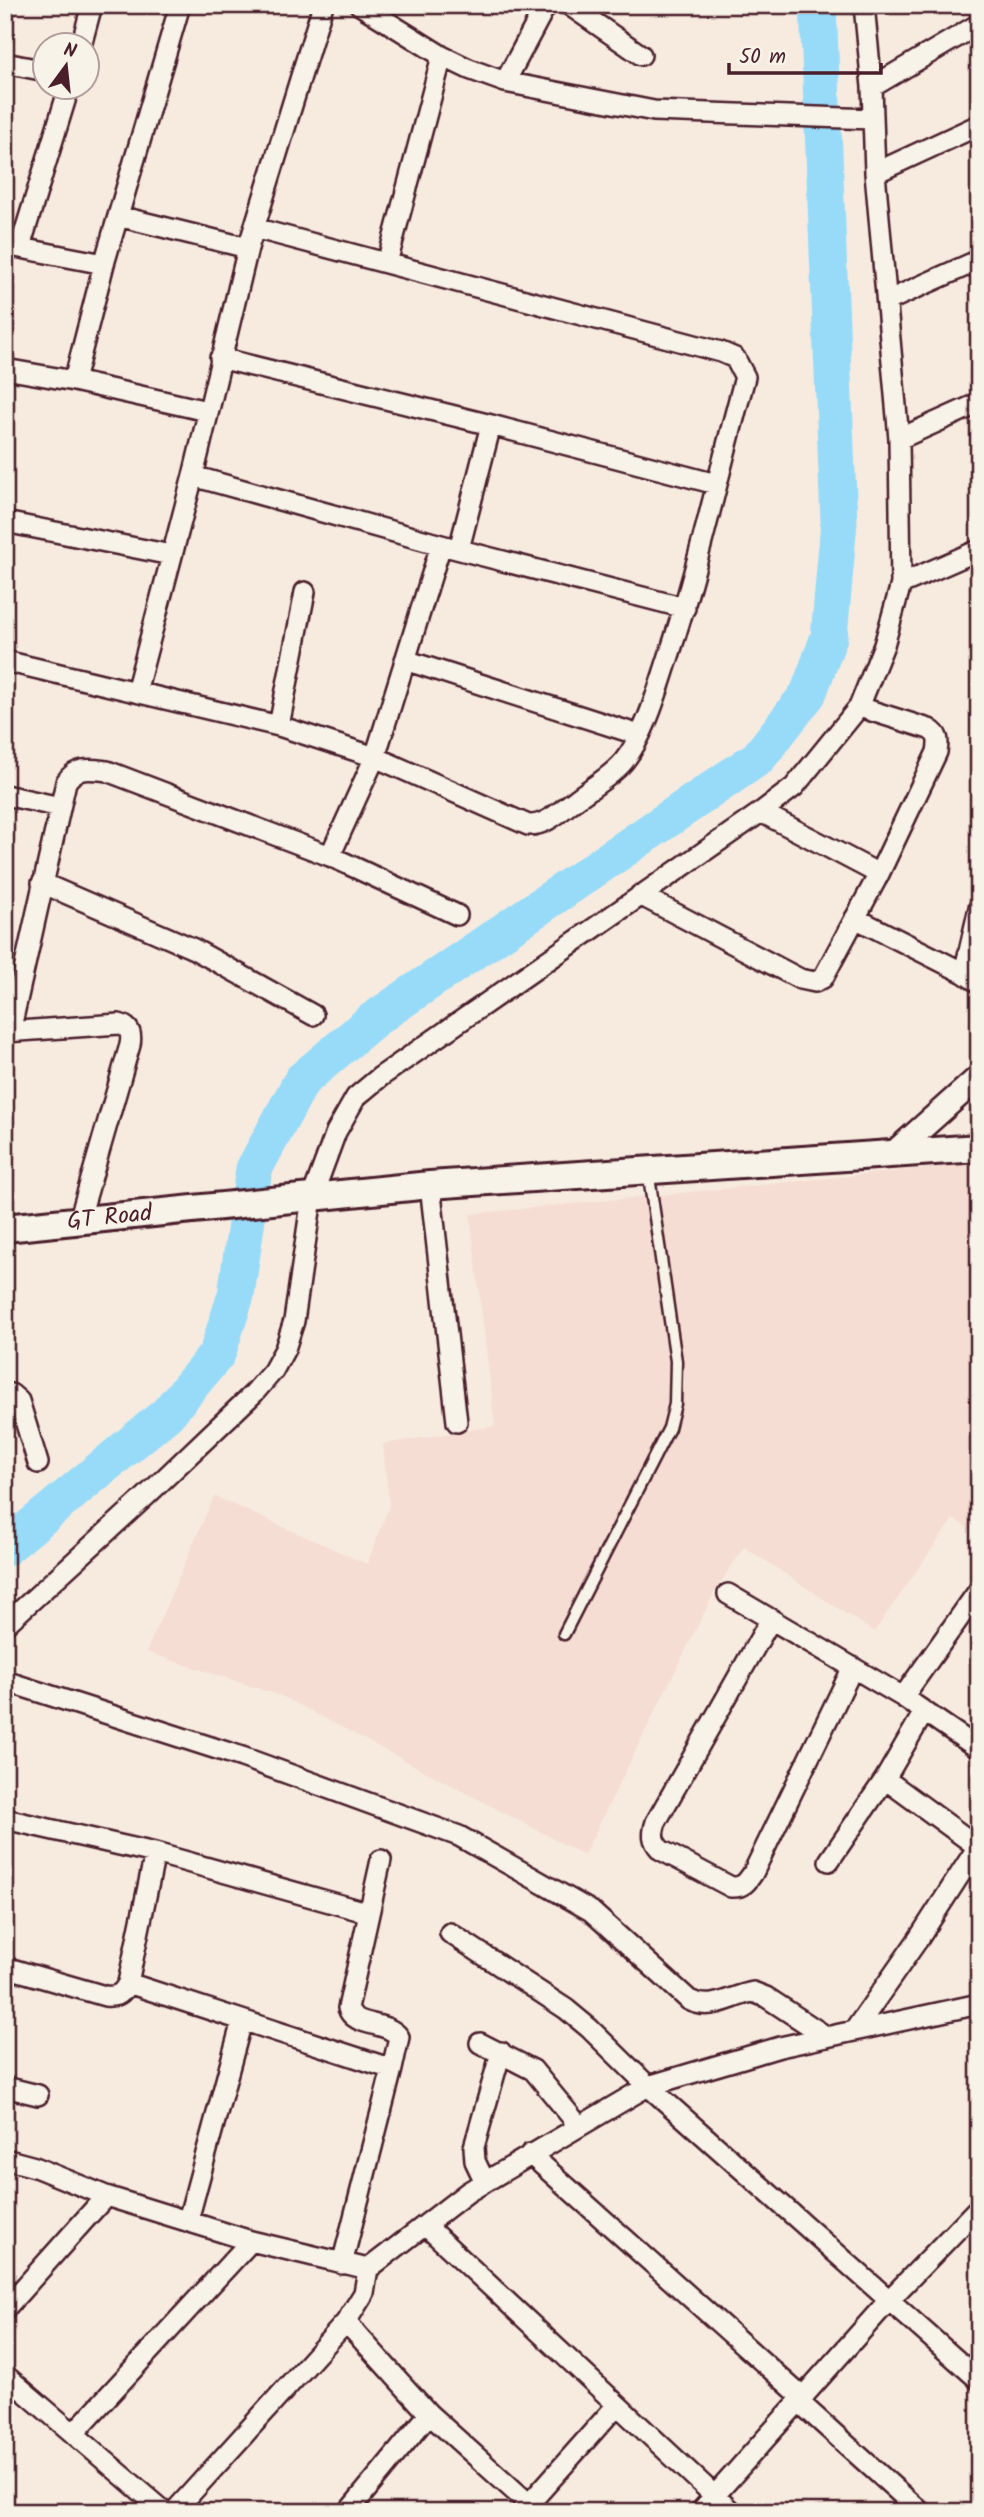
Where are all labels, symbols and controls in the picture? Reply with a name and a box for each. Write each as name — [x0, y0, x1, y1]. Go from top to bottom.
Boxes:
north arrow — [32, 32, 102, 102]
scale bar — [729, 32, 881, 76]
text: N — [60, 35, 80, 68]
text: 50 m — [739, 41, 786, 74]
street label: GT Road — [65, 1194, 155, 1241]

